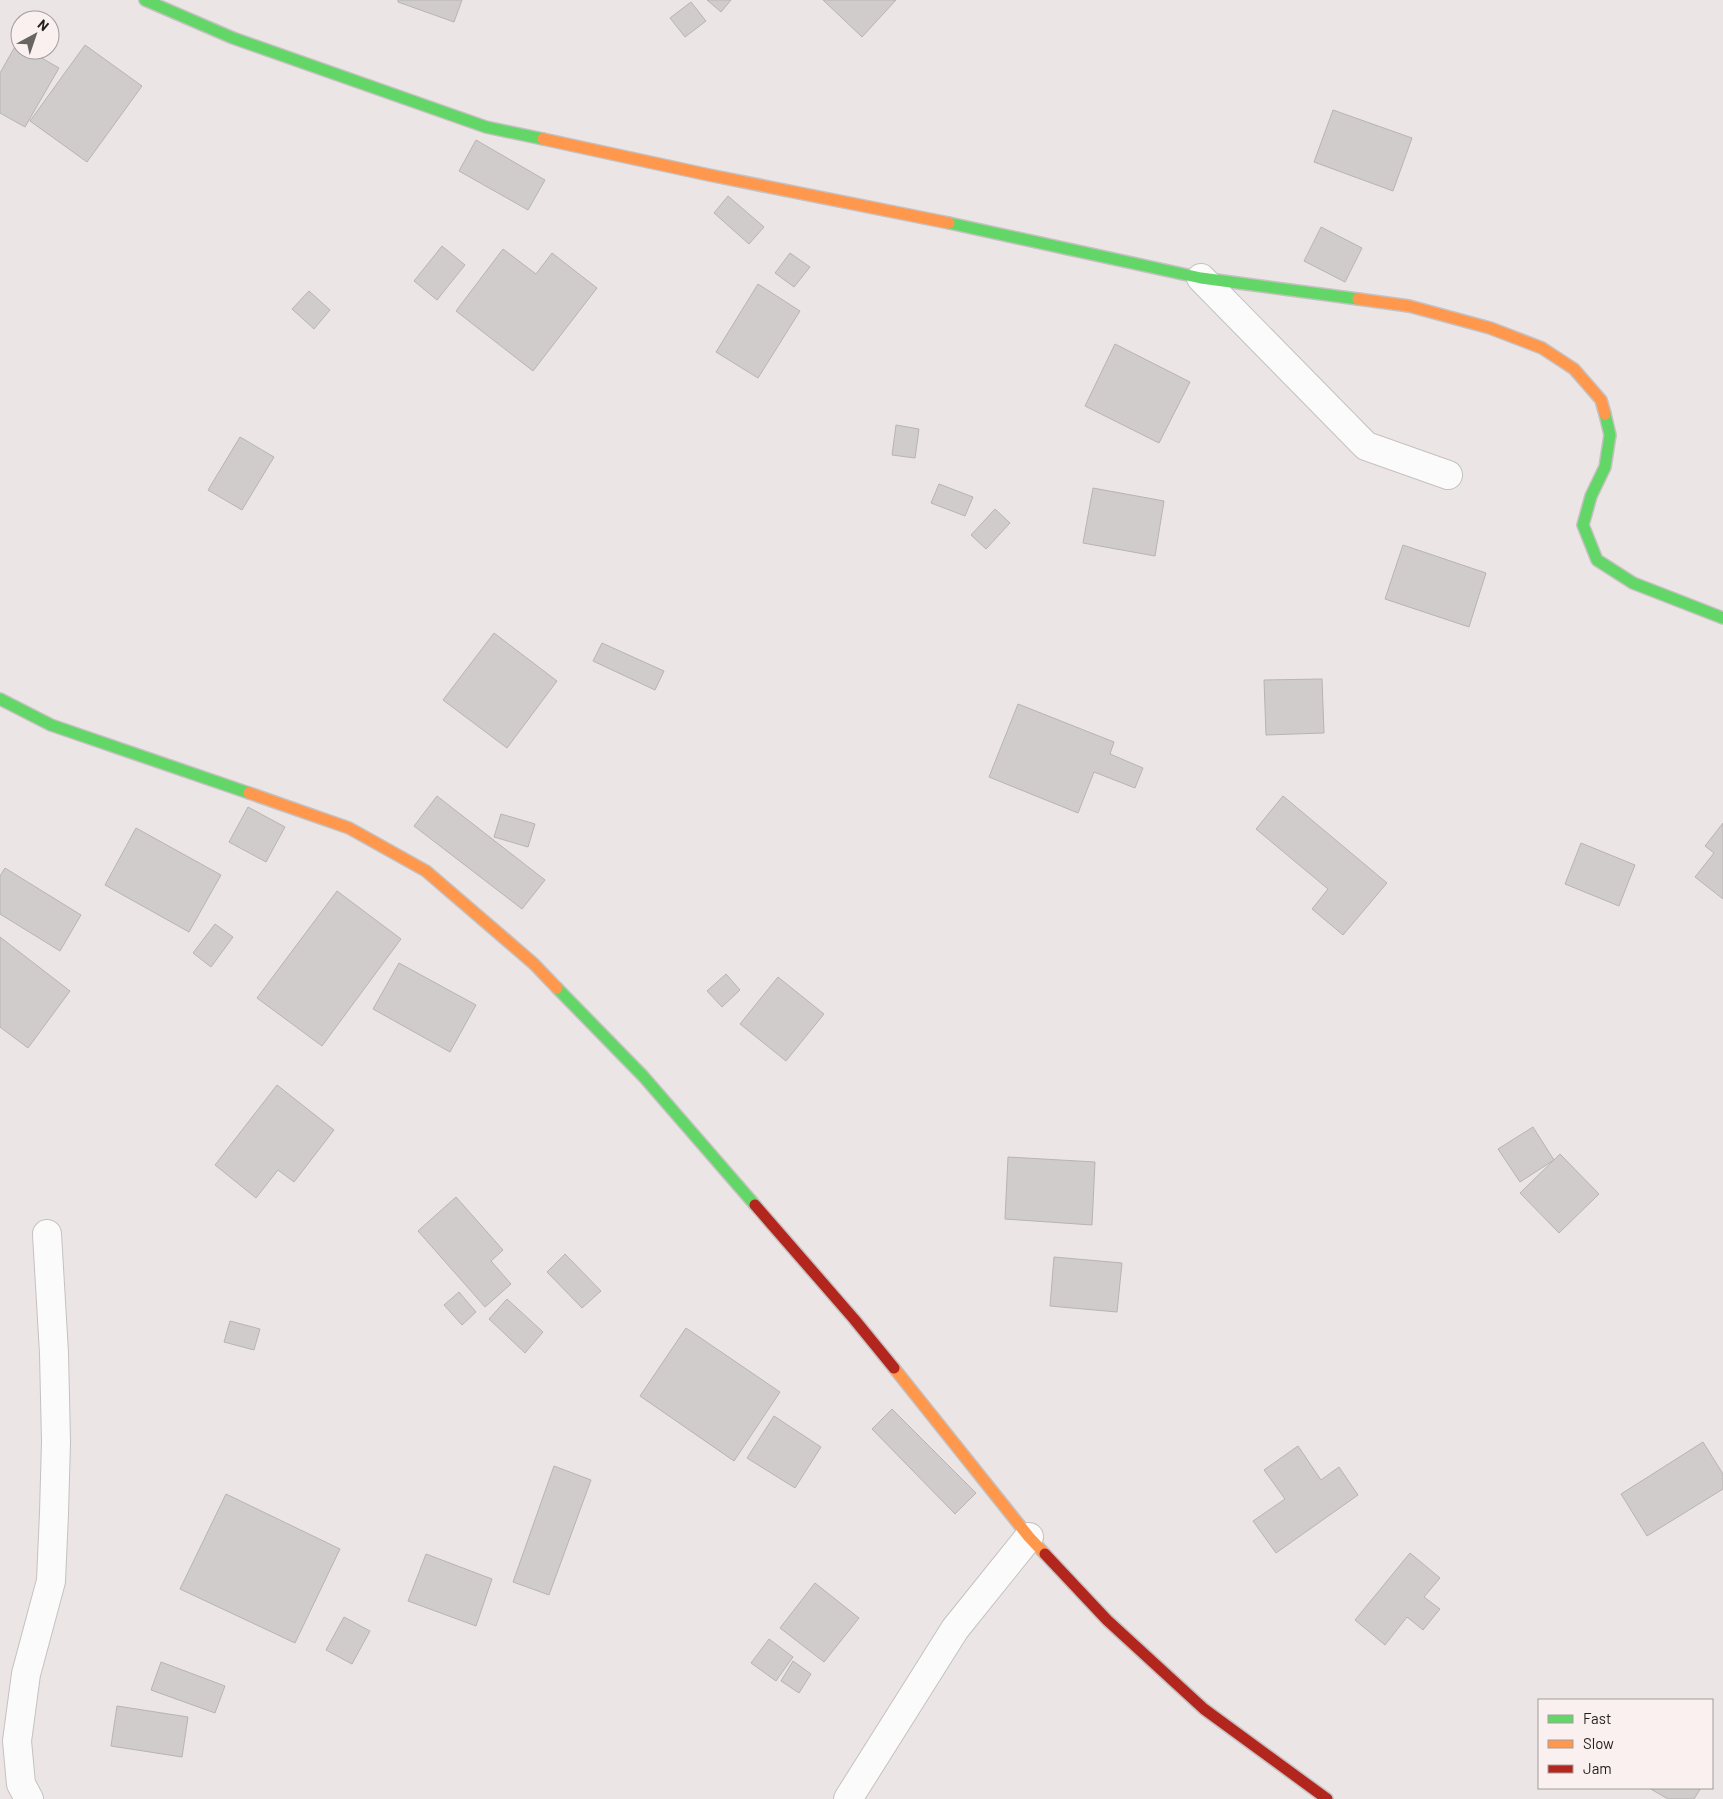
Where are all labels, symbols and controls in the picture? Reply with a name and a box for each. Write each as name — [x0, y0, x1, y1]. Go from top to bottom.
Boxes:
north arrow — [10, 10, 60, 60]
text: N — [35, 15, 53, 34]
legend — [1538, 1699, 1713, 1789]
text: Fast — [1583, 1709, 1611, 1727]
text: Slow — [1583, 1734, 1614, 1752]
text: Jam — [1583, 1759, 1612, 1777]

